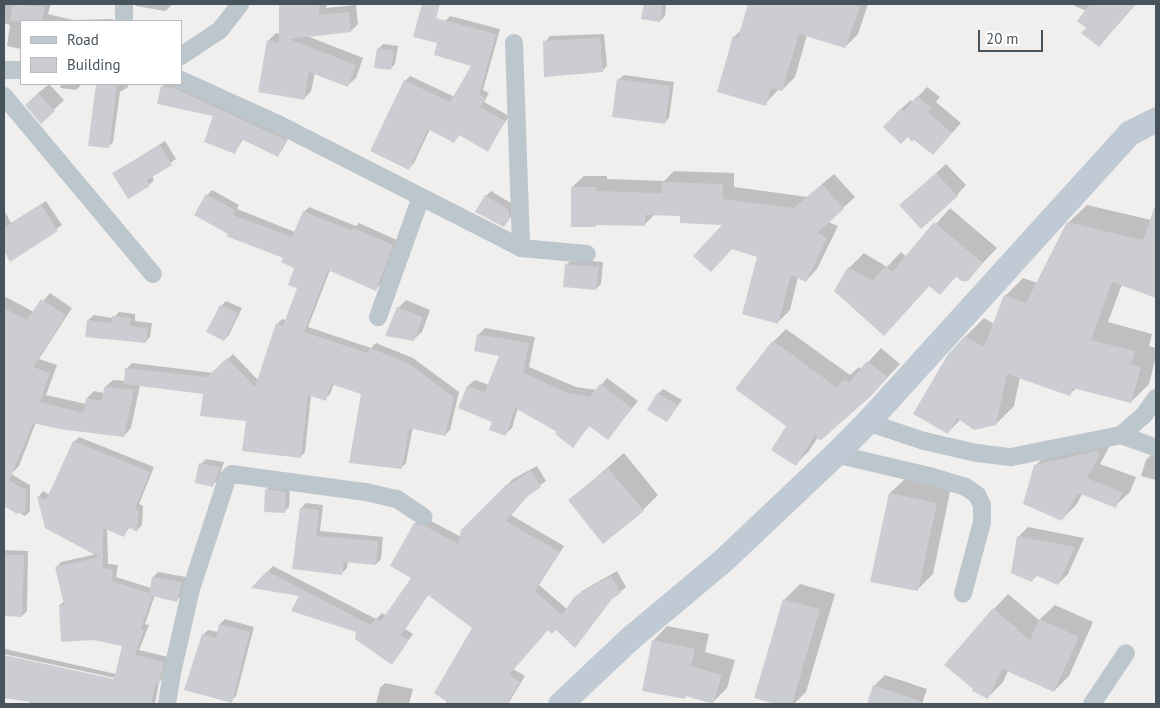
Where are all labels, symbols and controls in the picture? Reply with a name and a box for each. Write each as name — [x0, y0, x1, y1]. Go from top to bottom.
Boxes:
legend — [20, 20, 182, 85]
scale bar — [980, 20, 1045, 52]
text: 20 m — [986, 29, 1019, 48]
text: Road — [67, 30, 99, 49]
text: Building — [67, 55, 121, 74]

